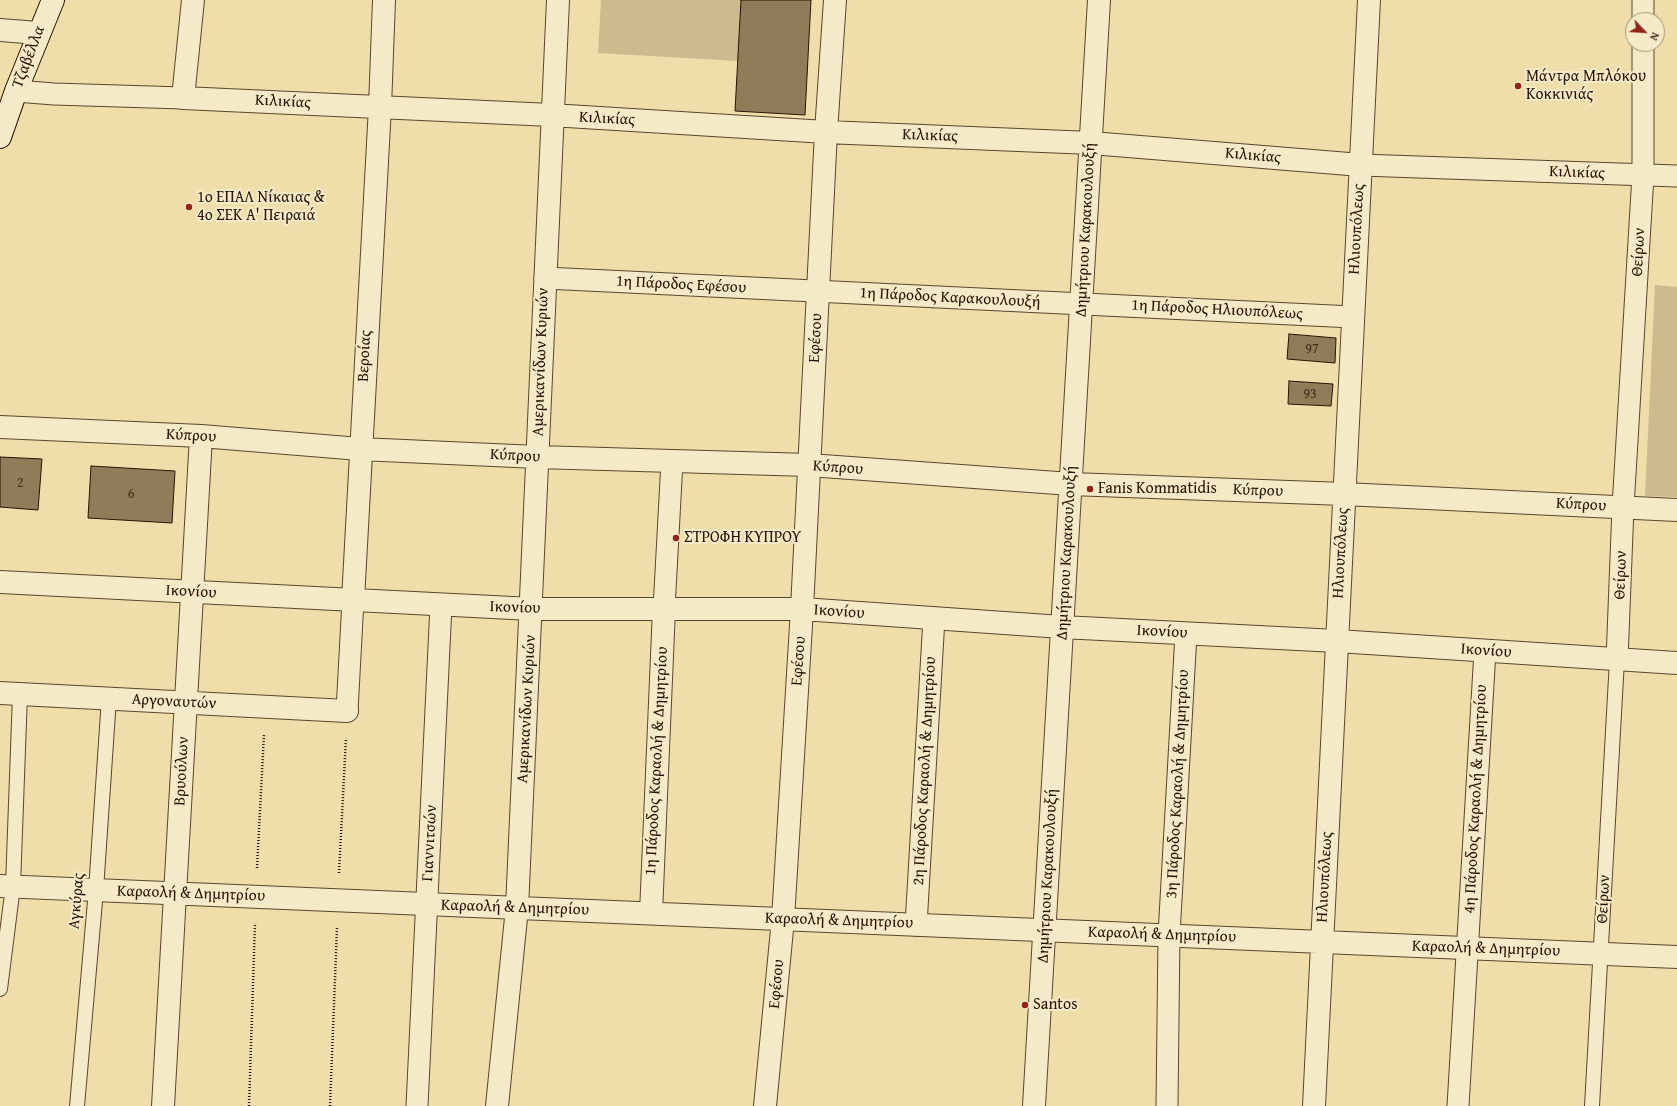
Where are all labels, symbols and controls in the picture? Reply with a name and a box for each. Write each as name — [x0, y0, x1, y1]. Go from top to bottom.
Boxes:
north arrow — [1625, 12, 1665, 52]
street label: Τζαβέλλα — [8, 23, 50, 91]
text: N — [1646, 30, 1664, 43]
place label: Μάντρα Μπλόκου Κοκκινιάς — [1526, 67, 1646, 105]
marker: Μάντρα Μπλόκου Κοκκινιάς — [1513, 81, 1523, 91]
street label: Κιλικίας — [255, 91, 311, 113]
street label: Κιλικίας — [579, 108, 635, 130]
street label: Κιλικίας — [902, 125, 958, 147]
street label: Δημήτριου Καρακουλουξή — [1072, 142, 1100, 318]
street label: Κιλικίας — [1224, 144, 1282, 168]
street label: Κιλικίας — [1549, 162, 1605, 184]
street label: Ηλιουπόλεως — [1345, 183, 1369, 275]
place label: 1ο ΕΠΑΛ Νίκαιας & 4ο ΣΕΚ Α' Πειραιά — [197, 188, 324, 226]
marker: 1ο ΕΠΑΛ Νίκαιας & 4ο ΣΕΚ Α' Πειραιά — [184, 202, 194, 212]
street label: Θείρων — [1628, 227, 1650, 277]
street label: 1η Πάροδος Εφέσου — [615, 272, 747, 298]
street label: 1η Πάροδος Καρακουλουξή — [859, 284, 1041, 312]
street label: Αμερικανίδων Κυριών — [529, 287, 553, 437]
street label: 1η Πάροδος Ηλιουπόλεως — [1131, 296, 1303, 324]
street label: Εφέσου — [805, 313, 827, 363]
street label: Βεροίας — [354, 330, 376, 382]
house number: 97 — [1305, 341, 1319, 357]
house number: 93 — [1303, 386, 1317, 402]
street label: Κύπρου — [165, 425, 217, 447]
street label: Κύπρου — [489, 445, 541, 467]
street label: Κύπρου — [812, 457, 864, 479]
street label: Δημήτριου Καρακουλουξή — [1053, 465, 1081, 641]
house number: 2 — [17, 475, 23, 491]
place label: Fanis Kommatidis — [1098, 479, 1217, 499]
street label: Κύπρου — [1232, 481, 1284, 501]
marker: Fanis Kommatidis — [1085, 484, 1095, 494]
house number: 6 — [128, 486, 134, 502]
street label: Κύπρου — [1555, 494, 1607, 516]
street label: Ηλιουπόλεως — [1329, 507, 1353, 599]
place label: ΣΤΡΟΦΗ ΚΥΠΡΟΥ — [684, 528, 801, 548]
marker: ΣΤΡΟΦΗ ΚΥΠΡΟΥ — [671, 533, 681, 543]
street label: Θείρων — [1611, 550, 1631, 600]
street label: Ικονίου — [165, 581, 217, 603]
street label: Ικονίου — [489, 598, 541, 618]
street label: Ικονίου — [813, 601, 865, 623]
street label: Ικονίου — [1136, 621, 1188, 643]
street label: Αμερικανίδων Κυριών — [514, 634, 540, 784]
street label: Εφέσου — [788, 636, 810, 686]
street label: Ικονίου — [1460, 640, 1512, 662]
street label: 1η Πάροδος Καραολή & Δημητρίου — [641, 646, 673, 876]
street label: 2η Πάροδος Καραολή & Δημητρίου — [909, 656, 941, 886]
street label: 3η Πάροδος Καραολή & Δημητρίου — [1162, 669, 1194, 899]
street label: 4η Πάροδος Καραολή & Δημητρίου — [1460, 684, 1492, 914]
street label: Αργοναυτών — [131, 690, 217, 714]
street label: Βρυούλων — [171, 736, 193, 806]
street label: Δημήτριου Καρακουλουξή — [1034, 788, 1062, 964]
street label: Γιαννιτσών — [418, 804, 442, 882]
street label: Ηλιουπόλεως — [1313, 831, 1337, 923]
street label: Αγκύρας — [65, 872, 89, 930]
street label: Θείρων — [1593, 874, 1615, 924]
street label: Καραολή & Δημητρίου — [117, 882, 265, 906]
street label: Καραολή & Δημητρίου — [441, 896, 589, 920]
street label: Καραολή & Δημητρίου — [765, 909, 913, 933]
street label: Καραολή & Δημητρίου — [1088, 923, 1236, 947]
street label: Καραολή & Δημητρίου — [1412, 937, 1560, 961]
street label: Εφέσου — [765, 958, 789, 1010]
place label: Santos — [1033, 995, 1078, 1015]
marker: Santos — [1020, 1000, 1030, 1010]

